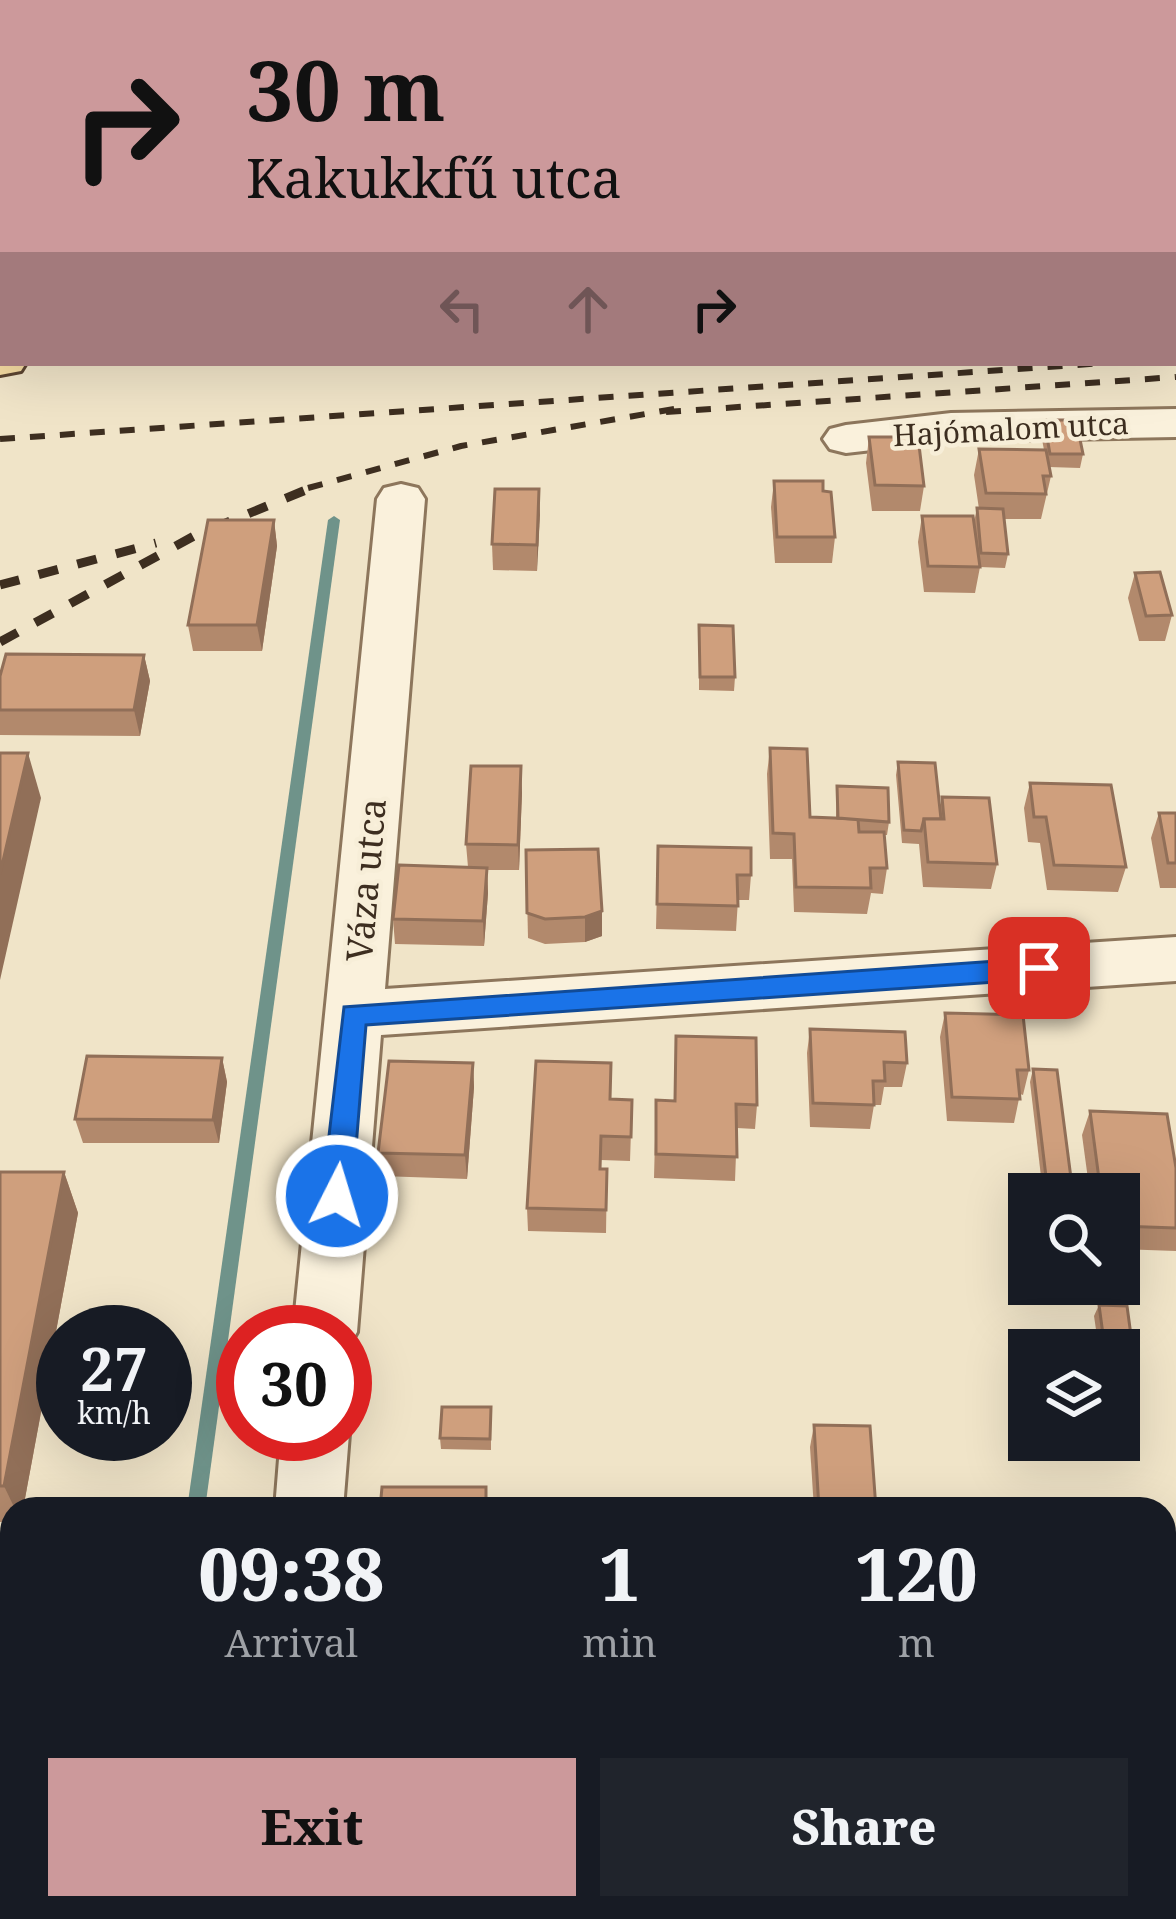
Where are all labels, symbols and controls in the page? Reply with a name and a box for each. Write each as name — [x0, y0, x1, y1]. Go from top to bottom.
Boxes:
text: 30 m — [246, 31, 446, 146]
icon: right — [48, 48, 204, 204]
text: Kakukkfű utca — [246, 140, 622, 214]
icon: left — [429, 276, 495, 342]
icon: ahead — [555, 276, 621, 342]
icon: right — [681, 276, 747, 342]
street label: Hajómalom utca — [892, 402, 1130, 455]
street label: Váza utca — [334, 796, 397, 964]
pin — [988, 917, 1090, 1019]
icon: arrive — [1006, 935, 1072, 1001]
position arrow — [274, 1133, 400, 1259]
map controls — [1008, 1173, 1140, 1461]
button: search — [1008, 1173, 1140, 1305]
speed limit sign: 30 — [216, 1305, 372, 1461]
text: 27 — [80, 1327, 148, 1409]
button: layers — [1008, 1329, 1140, 1461]
text: km/h — [77, 1392, 151, 1433]
text: 09:38 — [198, 1524, 384, 1622]
text: 1 — [599, 1524, 640, 1622]
text: 120 — [855, 1524, 978, 1622]
text: Arrival — [225, 1615, 358, 1668]
text: min — [582, 1615, 657, 1668]
text: m — [898, 1615, 935, 1668]
button: Exit — [48, 1758, 576, 1896]
button: Share — [600, 1758, 1128, 1896]

